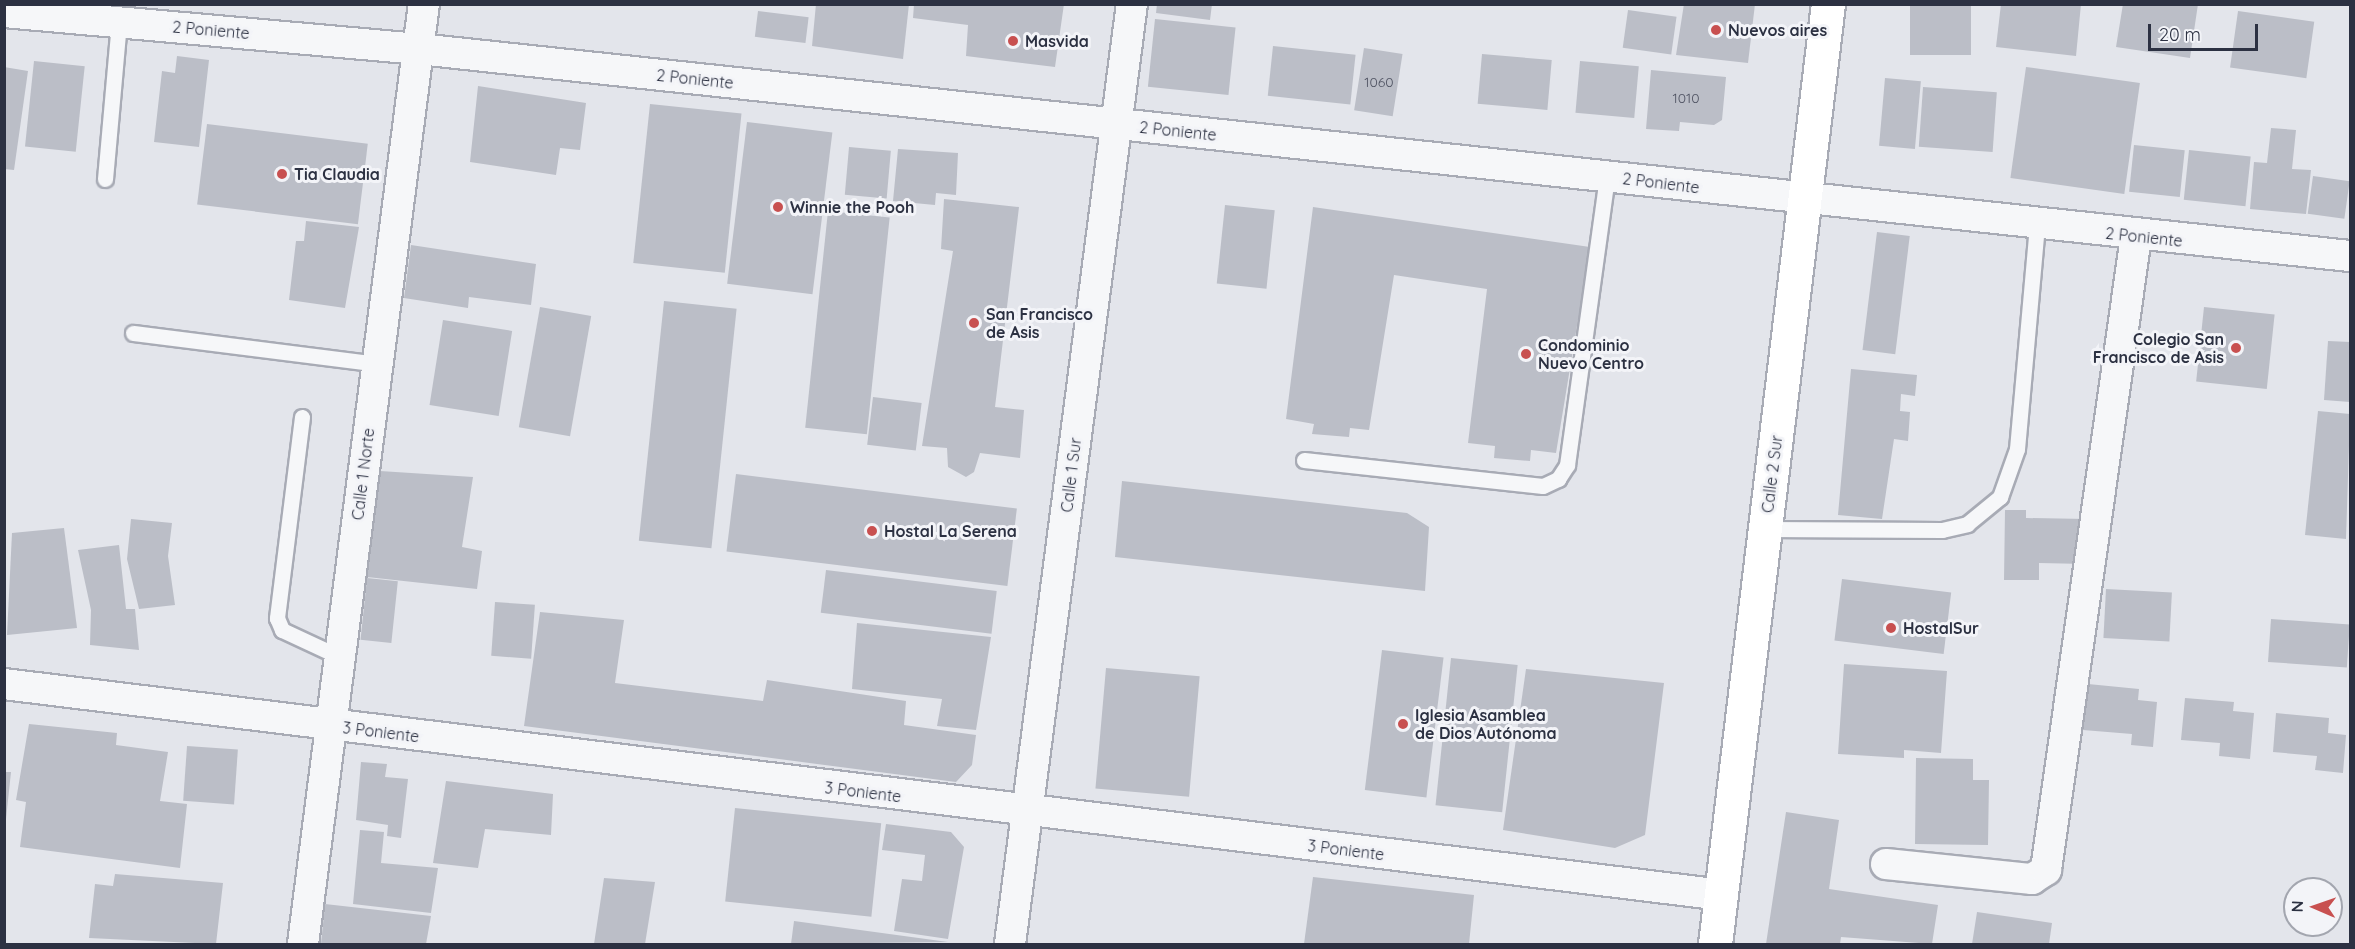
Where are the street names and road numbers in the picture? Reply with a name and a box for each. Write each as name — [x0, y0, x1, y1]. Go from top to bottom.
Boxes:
street label: 2 Poniente — [172, 17, 250, 43]
street label: 2 Poniente — [655, 65, 735, 93]
street label: 2 Poniente — [1138, 117, 1218, 145]
street label: 2 Poniente — [1621, 169, 1701, 197]
street label: 2 Poniente — [2104, 223, 2184, 251]
street label: Calle 1 Norte — [348, 427, 378, 521]
street label: Calle 2 Sur — [1758, 434, 1786, 514]
street label: Calle 1 Sur — [1057, 436, 1085, 514]
street label: 3 Poniente — [342, 718, 420, 746]
street label: 3 Poniente — [824, 778, 902, 806]
street label: 3 Poniente — [1307, 836, 1385, 864]

